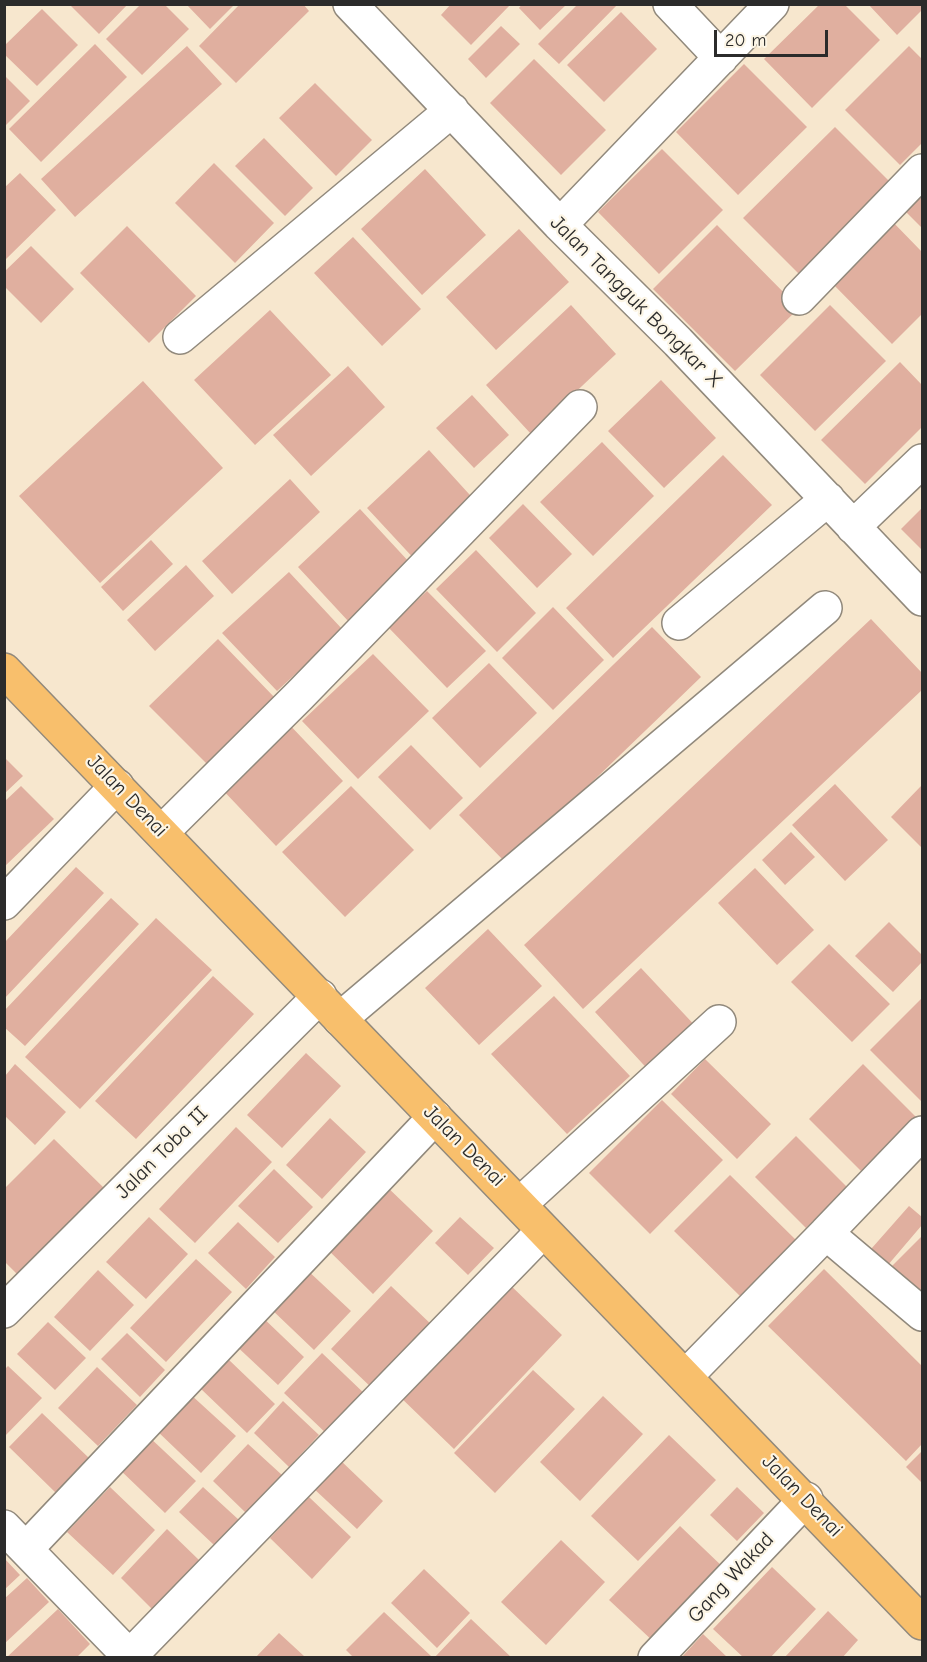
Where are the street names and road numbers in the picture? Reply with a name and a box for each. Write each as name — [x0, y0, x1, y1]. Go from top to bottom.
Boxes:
street label: Jalan Tangguk Bongkar X — [545, 211, 727, 393]
street label: Jalan Denai — [81, 749, 173, 843]
street label: Jalan Denai — [418, 1100, 510, 1192]
street label: Jalan Toba II — [111, 1102, 213, 1204]
street label: Jalan Denai — [756, 1449, 848, 1543]
street label: Gang Wakad — [683, 1527, 779, 1629]

